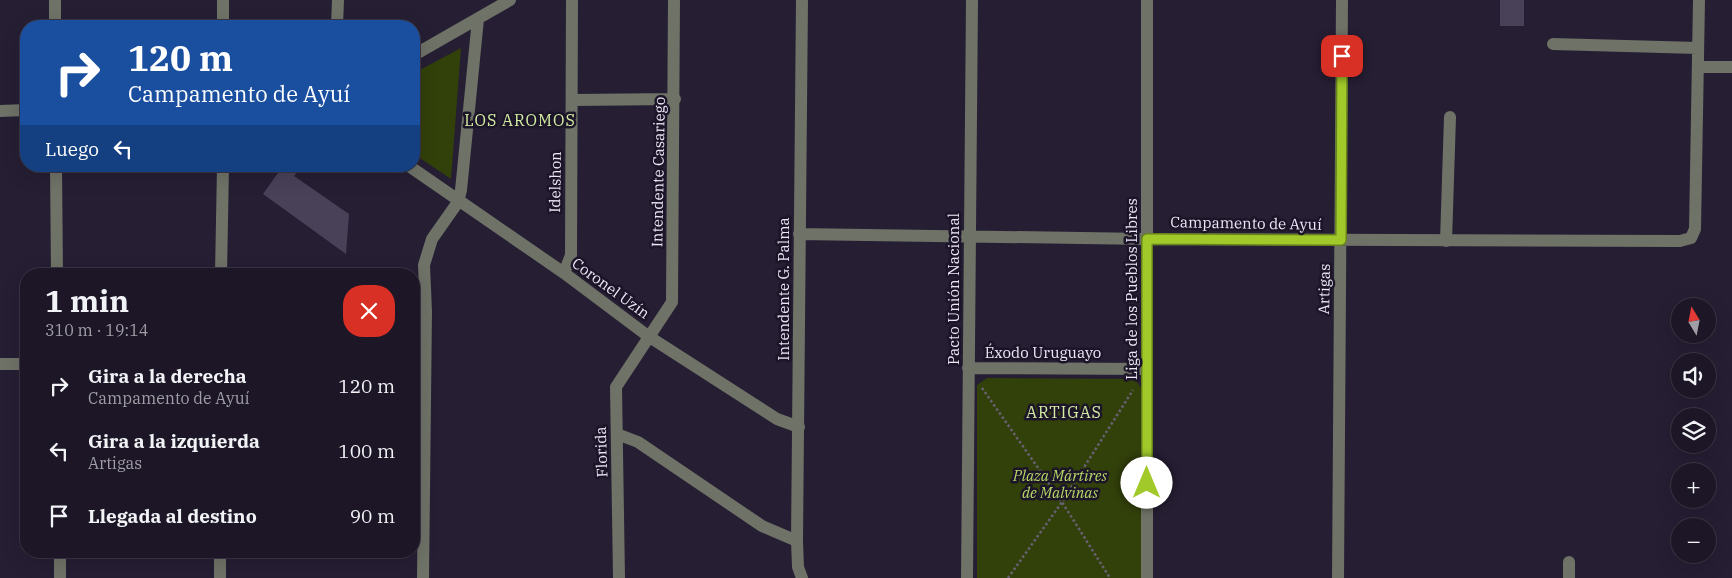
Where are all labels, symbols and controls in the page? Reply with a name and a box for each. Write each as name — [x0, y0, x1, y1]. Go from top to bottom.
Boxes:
text: 120 m — [128, 35, 233, 81]
pin — [1321, 35, 1363, 77]
icon: right — [45, 40, 110, 105]
icon: arrive — [1328, 42, 1356, 70]
text: Campamento de Ayuí — [128, 79, 350, 108]
street label: Intendente Casariego — [647, 97, 669, 247]
district label: LOS AROMOS — [464, 110, 576, 130]
icon: left — [109, 135, 137, 163]
text: Luego — [45, 137, 99, 161]
street label: Idelshon — [545, 151, 565, 213]
street label: Liga de los Pueblos Libres — [1122, 198, 1141, 380]
street label: Campamento de Ayuí — [1170, 212, 1322, 234]
street label: Pacto Unión Nacional — [944, 213, 963, 365]
street label: Intendente G. Palma — [774, 217, 793, 361]
street label: Coronel Uzín — [568, 253, 654, 323]
street label: Artigas — [1314, 263, 1334, 315]
text: 1 min — [45, 281, 129, 320]
button: close — [343, 285, 395, 337]
north arrow — [1671, 298, 1716, 342]
map controls — [1671, 298, 1716, 563]
text: 310 m · 19:14 — [45, 320, 148, 340]
street label: Éxodo Uruguayo — [985, 343, 1101, 362]
button: sound — [1671, 353, 1716, 398]
text: Gira a la derecha — [88, 364, 247, 388]
icon: right — [45, 372, 73, 400]
text: 120 m — [338, 374, 395, 398]
text: Campamento de Ayuí — [88, 388, 250, 408]
district label: ARTIGAS — [1026, 402, 1102, 422]
button: layers — [1671, 408, 1716, 453]
street label: Florida — [591, 426, 611, 478]
text: Gira a la izquierda — [88, 429, 260, 453]
icon: left — [45, 437, 73, 465]
text: 100 m — [338, 439, 395, 463]
text: Artigas — [88, 453, 142, 473]
position arrow — [1120, 456, 1172, 508]
button: + — [1671, 463, 1716, 508]
park label: Plaza Mártires de Malvinas — [1012, 466, 1108, 502]
icon: arrive — [45, 502, 73, 530]
text: Llegada al destino — [88, 504, 257, 528]
text: 90 m — [350, 504, 395, 528]
button: − — [1671, 518, 1716, 563]

